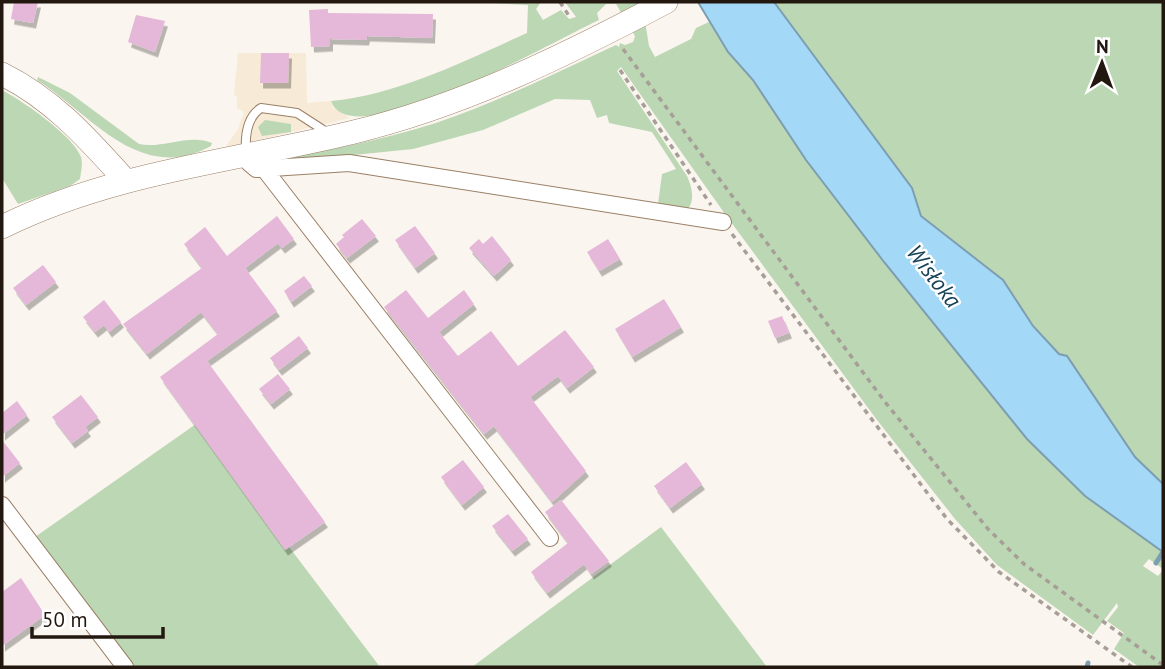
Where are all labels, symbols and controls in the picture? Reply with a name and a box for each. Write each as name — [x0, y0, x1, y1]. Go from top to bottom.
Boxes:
north arrow — [1067, 28, 1137, 98]
text: N — [1096, 34, 1109, 58]
water label: Wisłoka — [901, 238, 968, 313]
scale bar — [32, 596, 163, 640]
text: 50 m — [42, 606, 88, 633]

